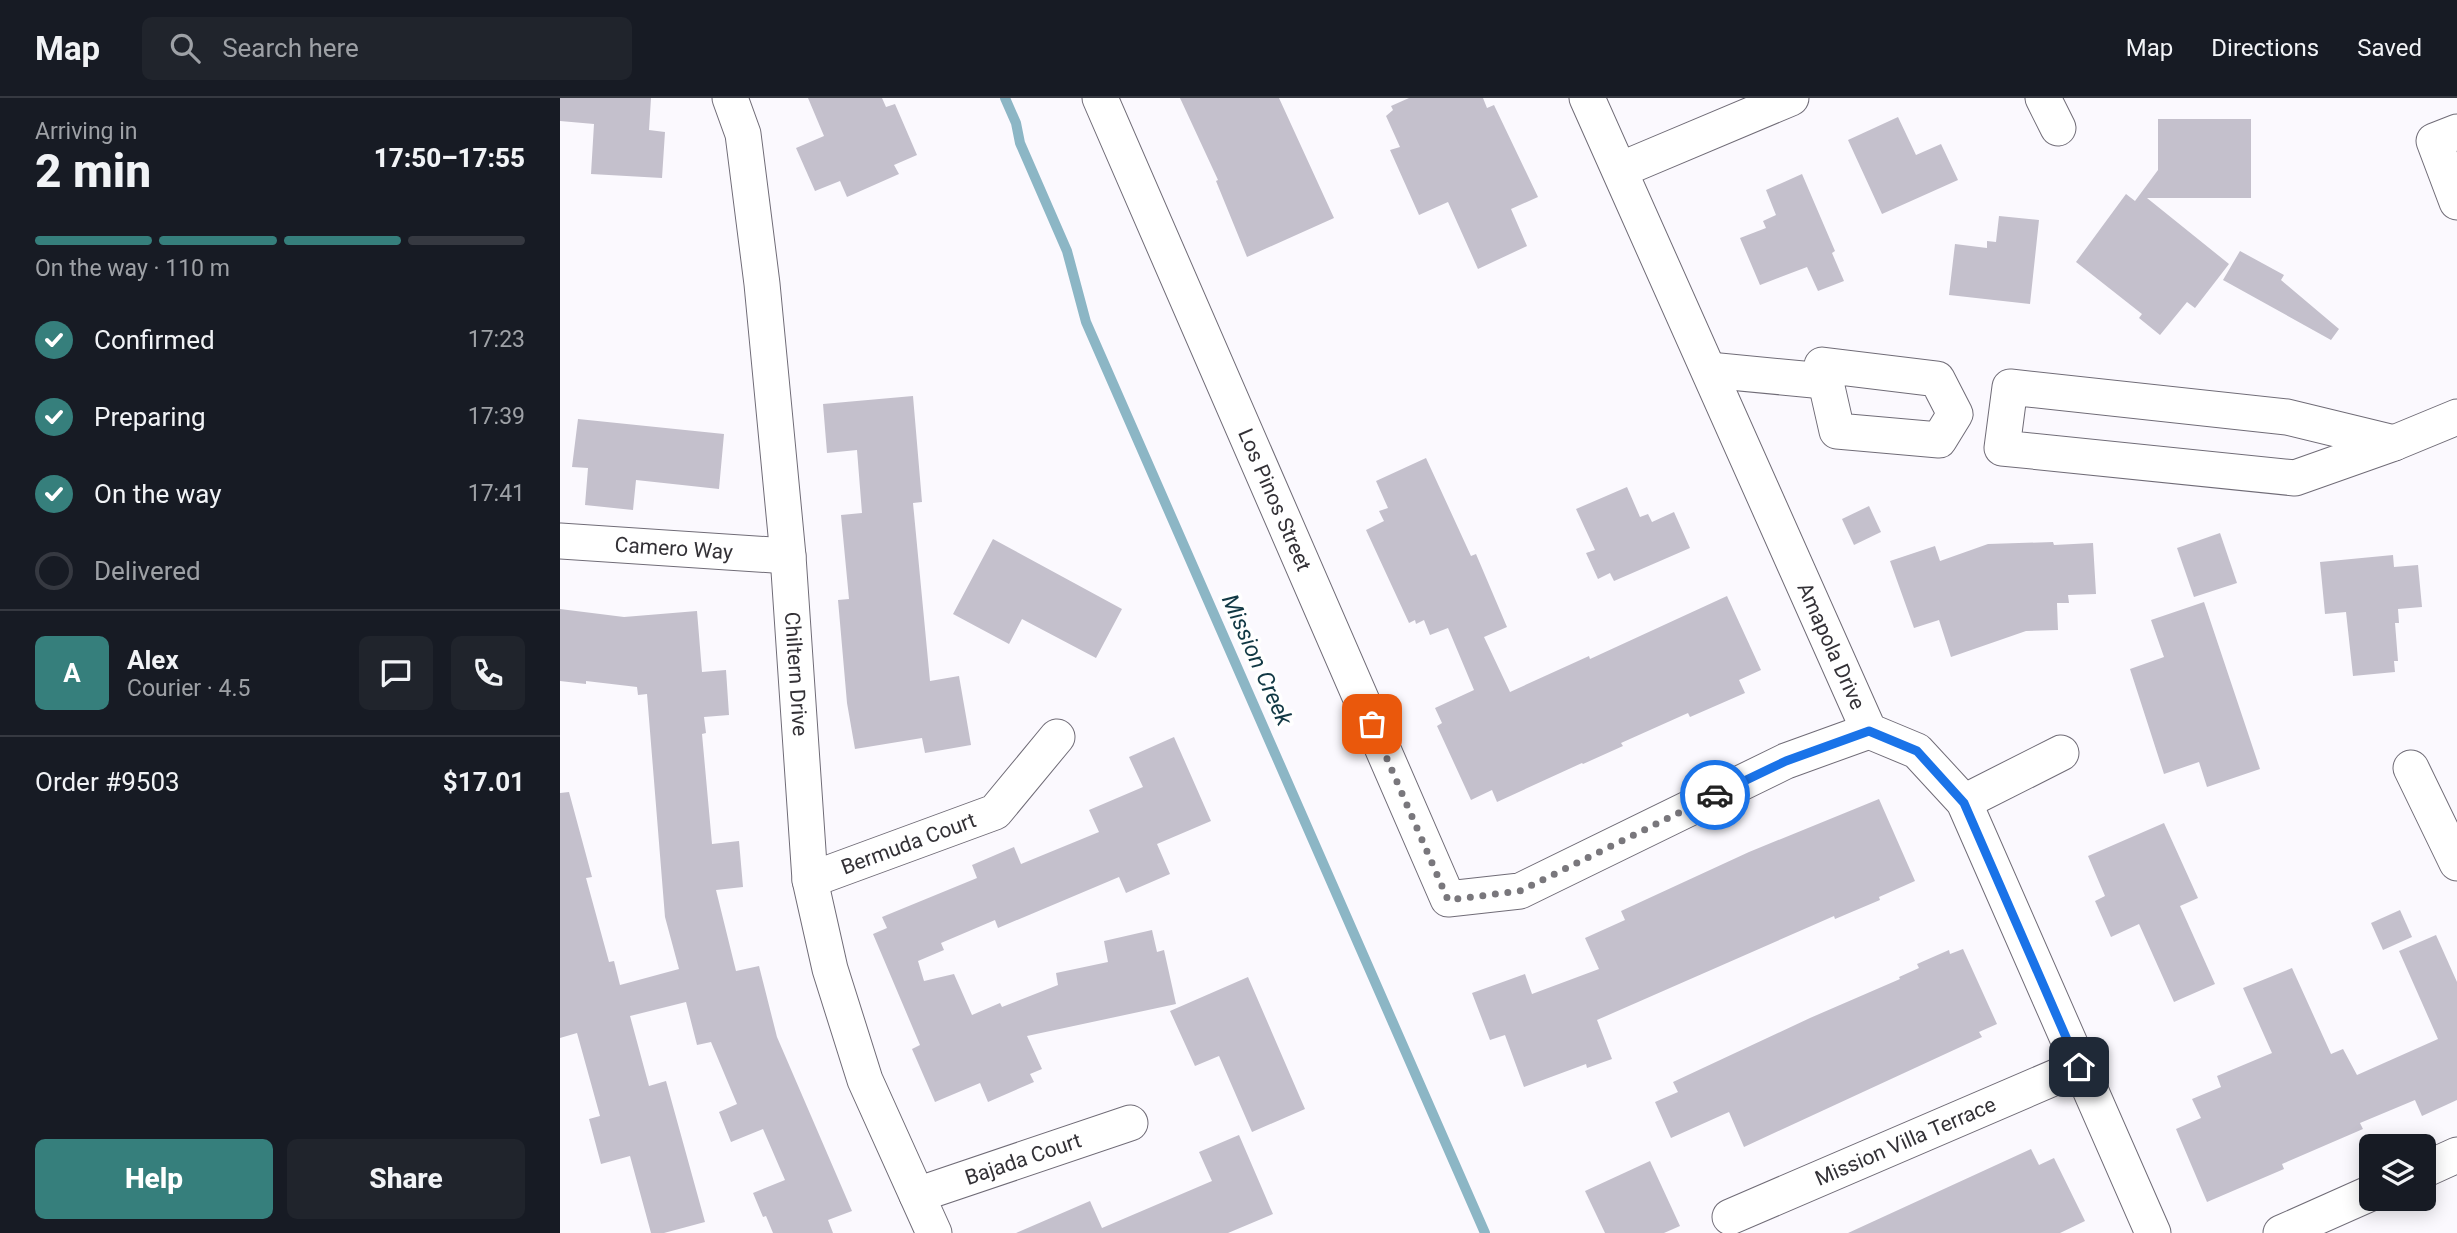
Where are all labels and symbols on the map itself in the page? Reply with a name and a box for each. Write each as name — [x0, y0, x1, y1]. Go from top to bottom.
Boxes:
street label: Los Pinos Street — [1233, 425, 1316, 575]
street label: Camero Way — [614, 533, 734, 564]
street label: Amapola Drive — [1792, 579, 1870, 713]
water label: Mission Creek — [1216, 590, 1298, 730]
street label: Chiltern Drive — [780, 611, 812, 737]
pin — [1342, 694, 1402, 754]
courier — [1680, 760, 1750, 830]
street label: Bermuda Court — [838, 808, 979, 879]
pin — [2049, 1037, 2109, 1097]
street label: Mission Villa Terrace — [1812, 1092, 1999, 1191]
street label: Bajada Court — [962, 1128, 1084, 1190]

